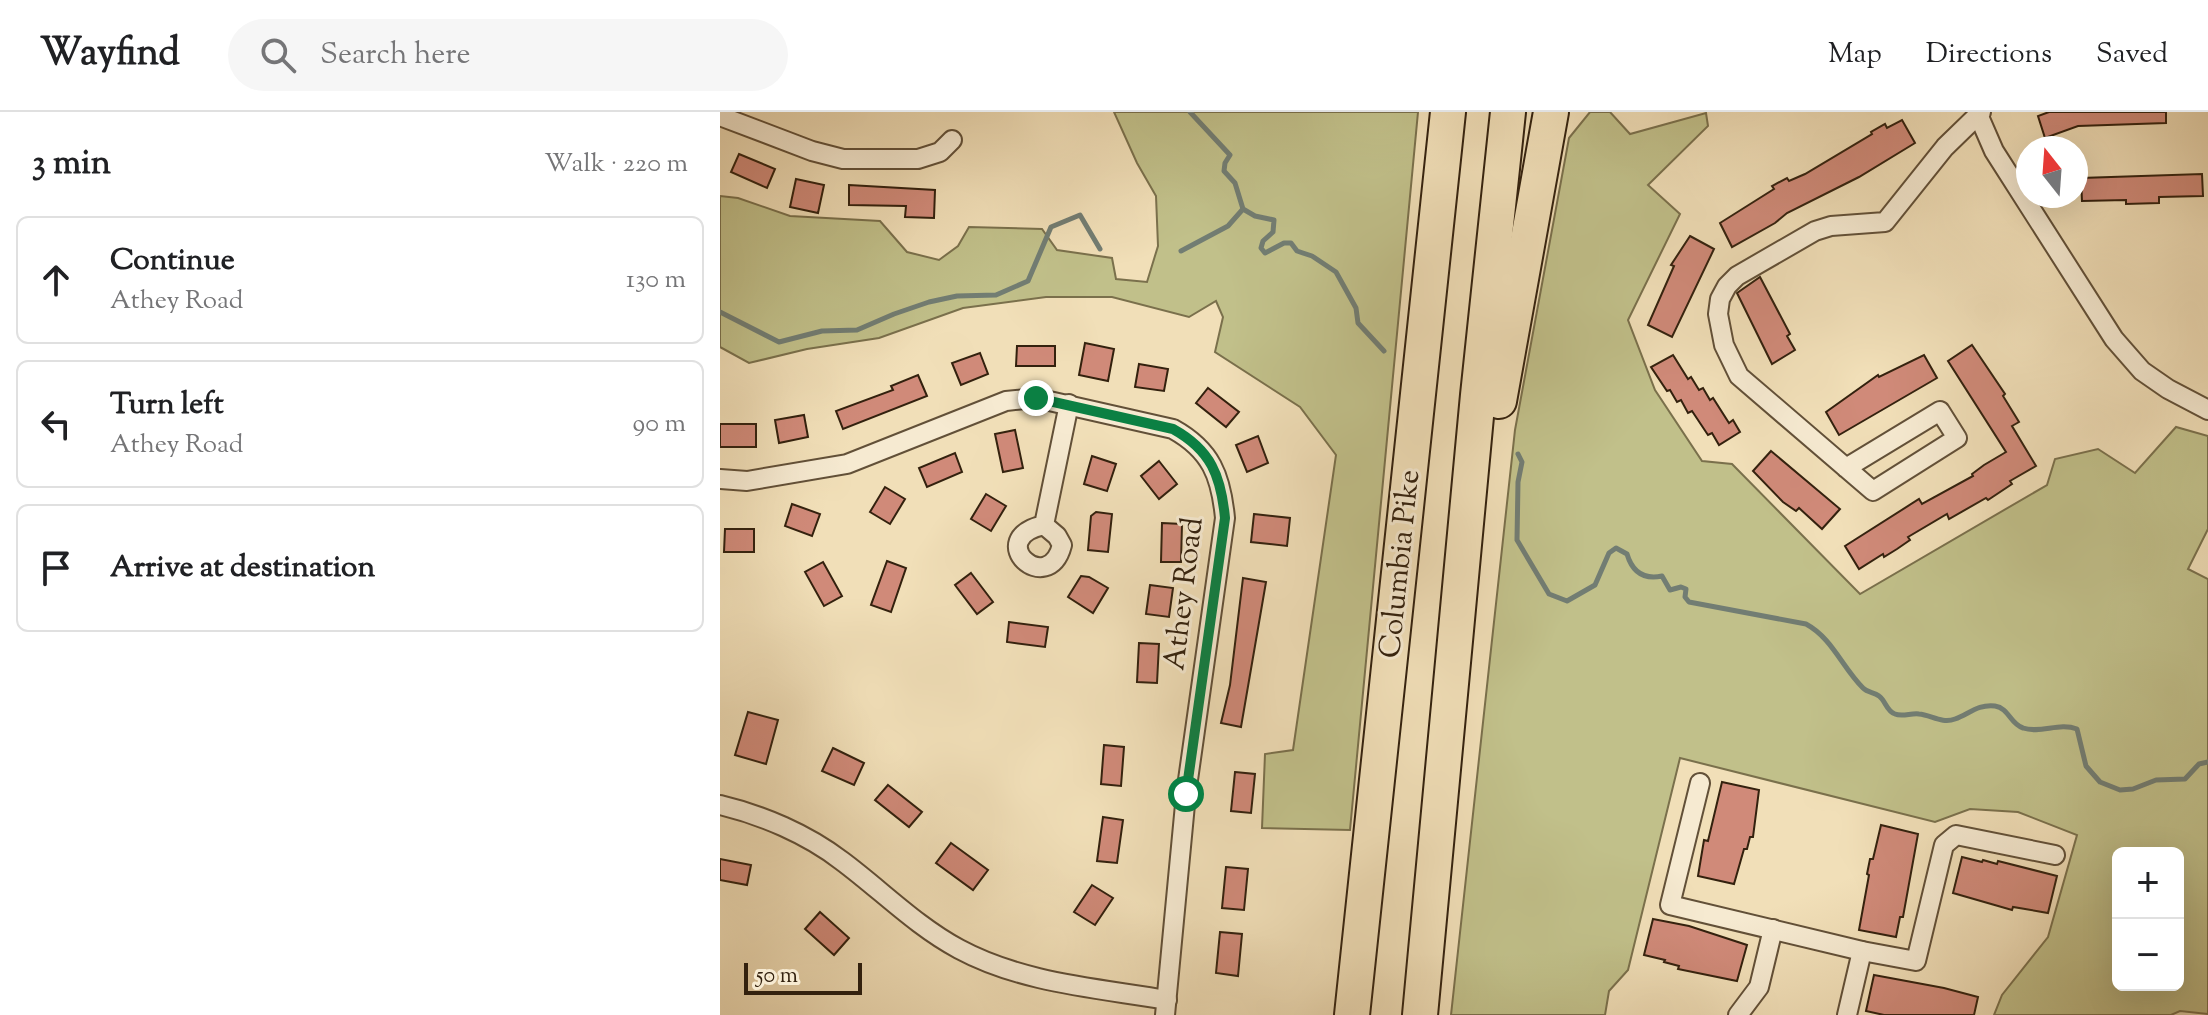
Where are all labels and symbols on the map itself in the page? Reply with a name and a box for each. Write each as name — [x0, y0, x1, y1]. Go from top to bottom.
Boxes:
north arrow — [2016, 136, 2088, 208]
route end — [1018, 380, 1054, 416]
street label: Columbia Pike — [1370, 468, 1432, 660]
street label: Athey Road — [1154, 515, 1216, 673]
route start — [1168, 776, 1204, 812]
scale bar — [744, 959, 862, 995]

